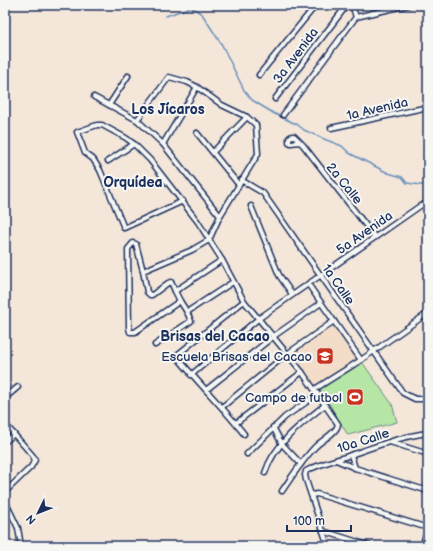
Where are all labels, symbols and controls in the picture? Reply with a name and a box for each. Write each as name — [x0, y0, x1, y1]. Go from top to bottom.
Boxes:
street label: 3a Avenida — [270, 25, 322, 87]
street label: 1a Avenida — [345, 94, 409, 124]
district label: Los Jícaros — [131, 101, 205, 118]
street label: 2a Calle — [323, 160, 366, 208]
district label: Orquídea — [103, 174, 163, 191]
street label: 5a Avenida — [333, 208, 396, 258]
street label: 1a Calle — [318, 261, 358, 308]
district label: Brisas del Cacao — [160, 328, 270, 345]
school or university icon: Escuela Brisas del Cacao — [315, 346, 335, 366]
place label: Escuela Brisas del Cacao — [161, 349, 312, 365]
sports icon: Campo de futbol — [345, 387, 365, 407]
place label: Campo de futbol — [245, 390, 342, 406]
street label: 10a Calle — [335, 425, 392, 457]
north arrow — [18, 493, 58, 533]
scale bar — [287, 507, 351, 533]
text: N — [23, 512, 39, 527]
text: 100 m — [293, 514, 325, 529]

